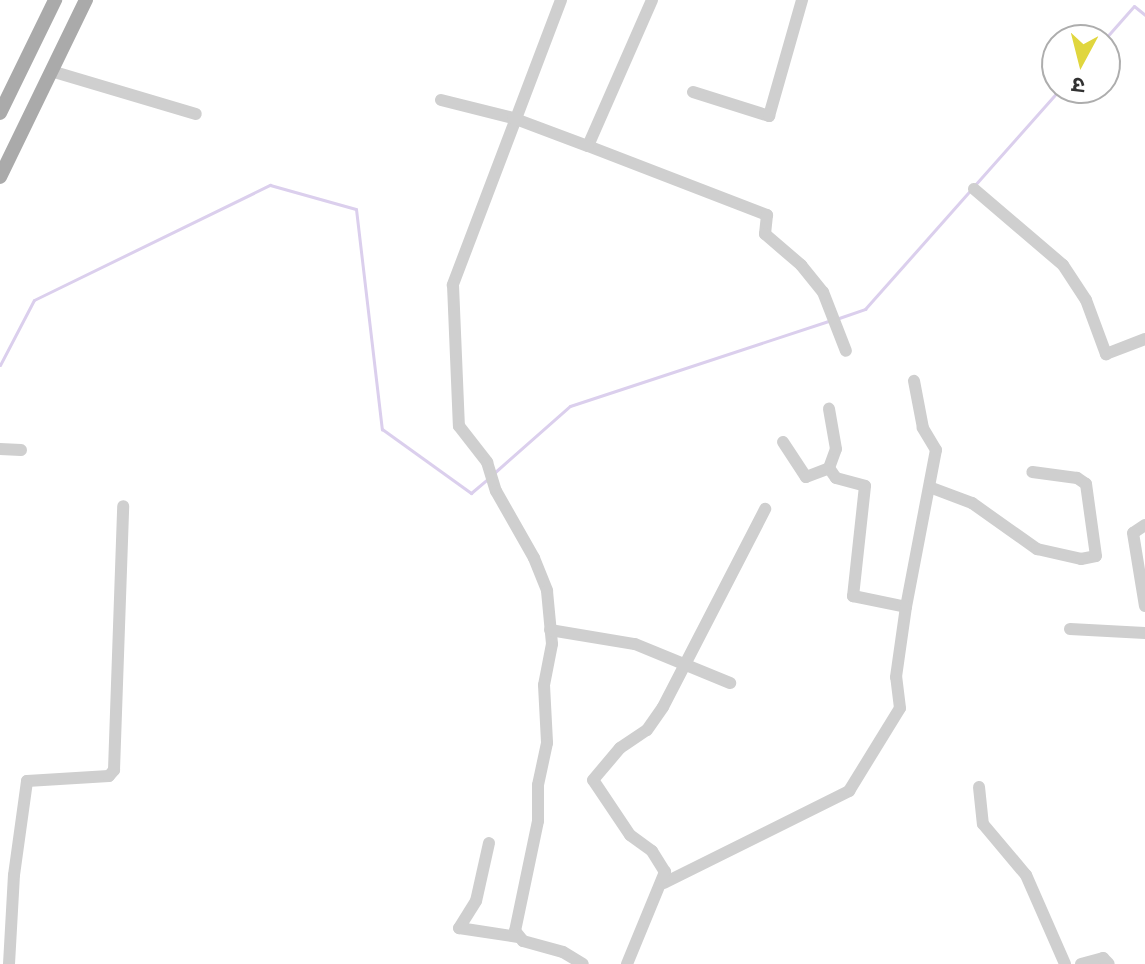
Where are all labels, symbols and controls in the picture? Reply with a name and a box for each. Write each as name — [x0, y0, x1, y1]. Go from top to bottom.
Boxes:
north arrow — [1041, 24, 1121, 104]
text: उ — [1070, 70, 1087, 102]

